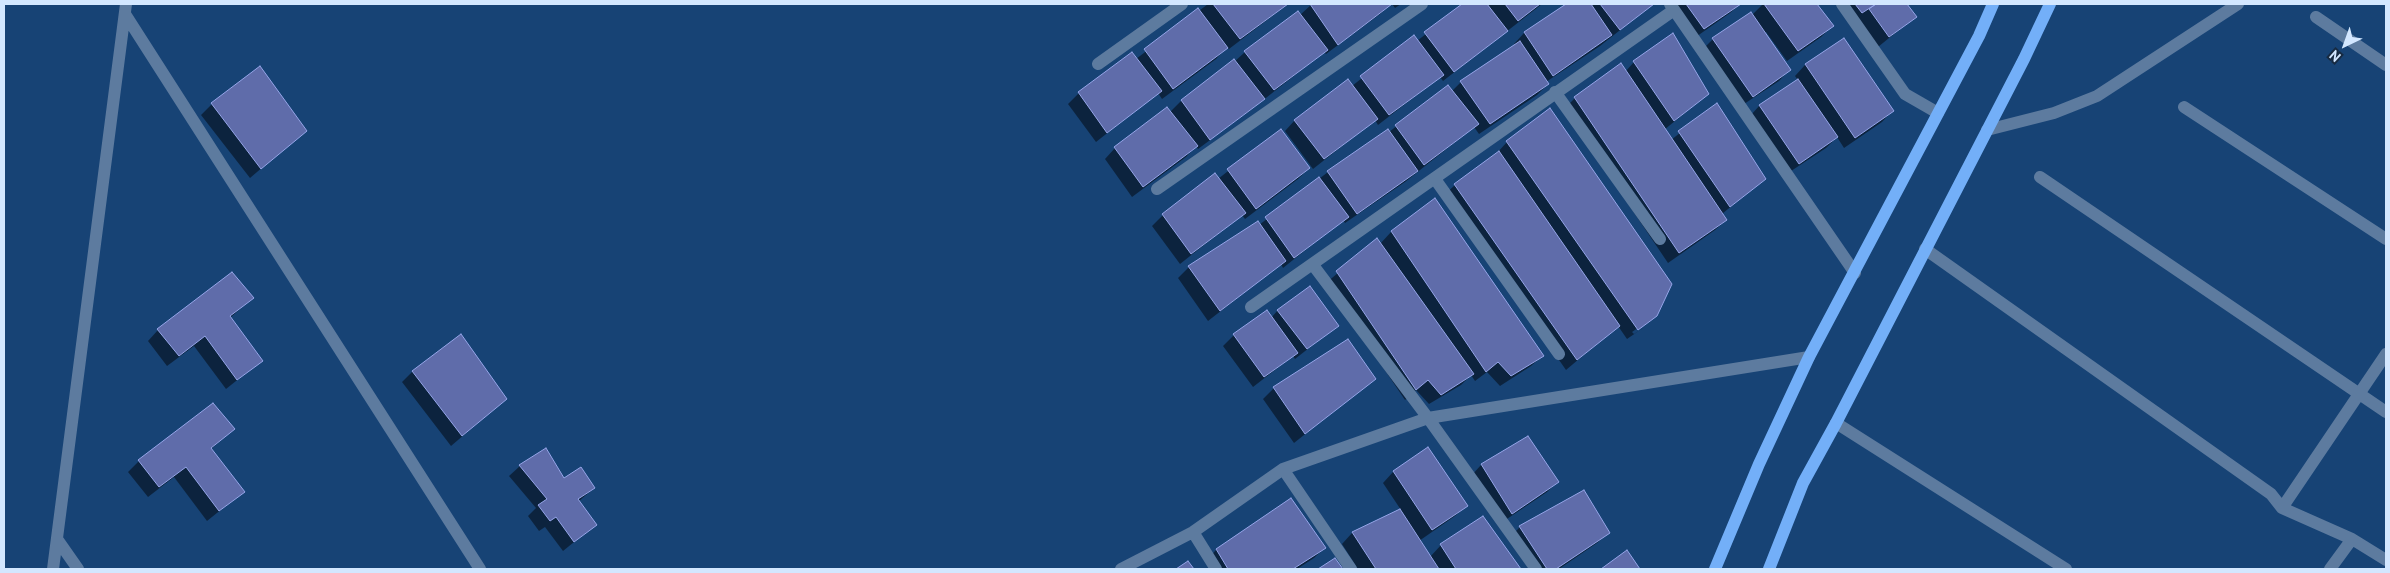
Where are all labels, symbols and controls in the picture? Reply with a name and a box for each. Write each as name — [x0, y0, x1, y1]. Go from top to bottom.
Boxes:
north arrow — [2320, 20, 2370, 70]
text: N — [2326, 46, 2344, 66]

